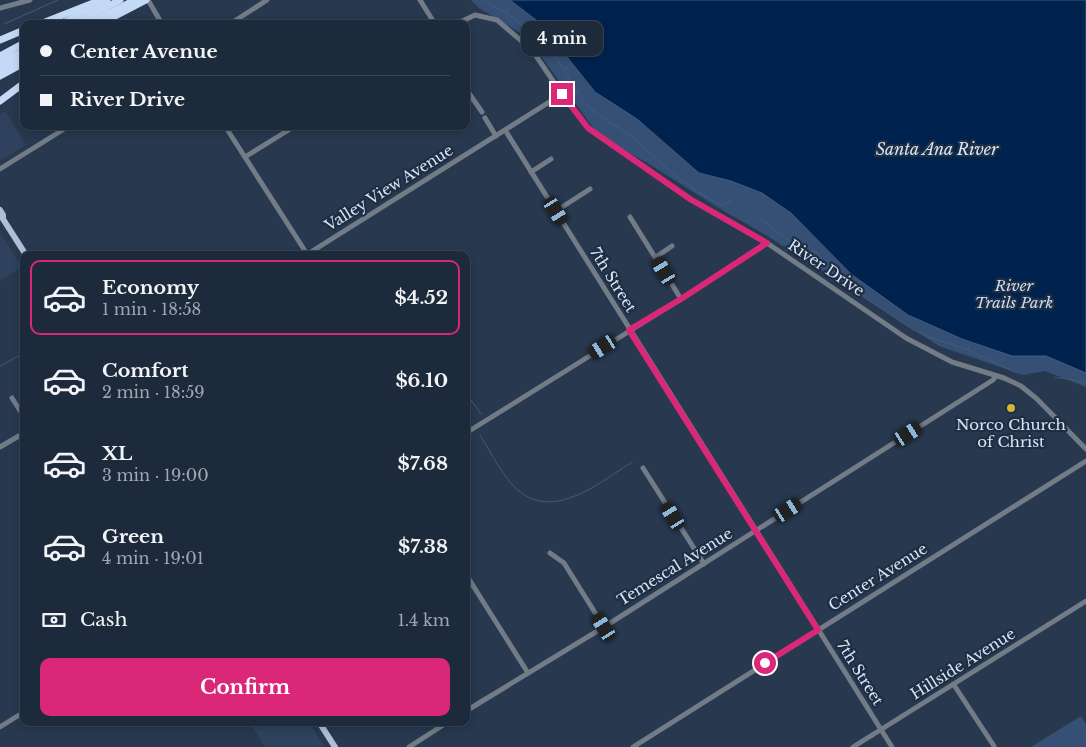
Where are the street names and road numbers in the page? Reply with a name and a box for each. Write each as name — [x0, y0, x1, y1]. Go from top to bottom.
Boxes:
street label: Valley View Avenue — [320, 140, 457, 235]
street label: River Drive — [784, 235, 868, 300]
street label: 7th Street — [586, 244, 641, 316]
street label: Temescal Avenue — [613, 523, 736, 610]
street label: Center Avenue — [825, 539, 931, 615]
street label: Hillside Avenue — [907, 624, 1019, 703]
street label: 7th Street — [833, 637, 888, 709]

